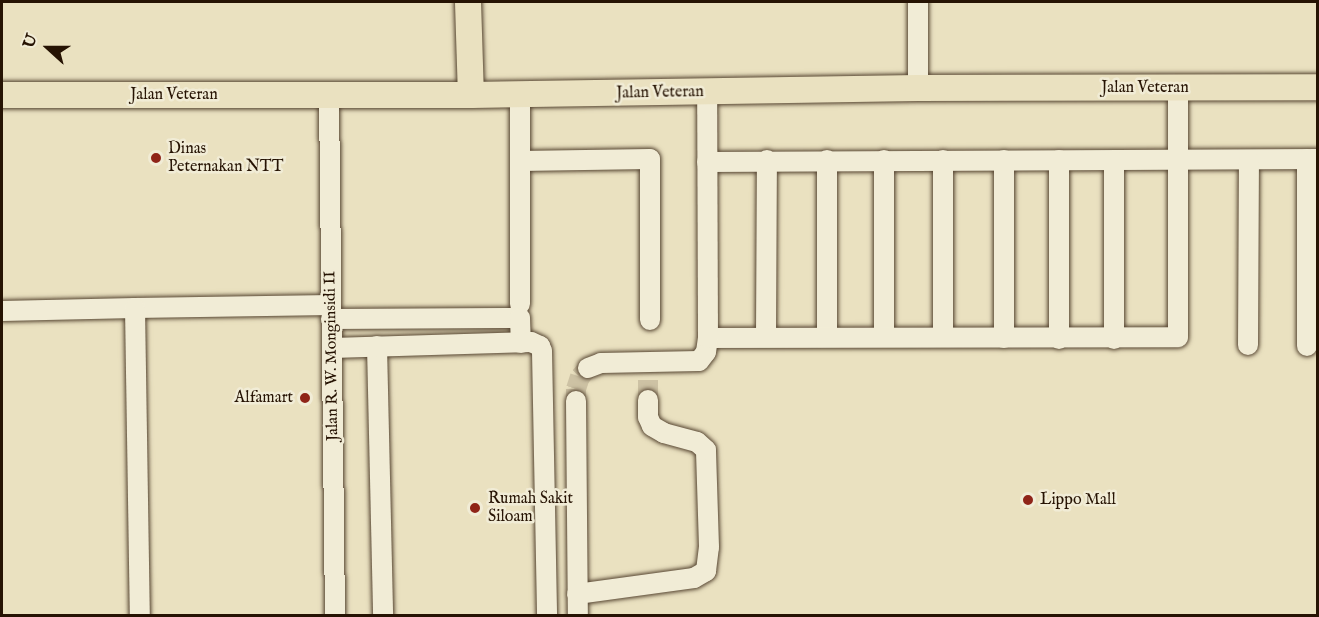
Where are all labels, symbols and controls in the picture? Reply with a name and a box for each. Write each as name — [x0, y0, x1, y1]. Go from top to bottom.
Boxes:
north arrow — [18, 18, 78, 78]
text: U — [19, 32, 43, 51]
street label: Jalan Veteran — [1101, 78, 1189, 98]
street label: Jalan Veteran — [616, 83, 704, 103]
street label: Jalan Veteran — [130, 85, 218, 105]
place label: Dinas Peternakan NTT — [168, 139, 283, 177]
marker: Dinas Peternakan NTT — [149, 151, 163, 165]
street label: Jalan R. W. Monginsidi II — [321, 271, 343, 441]
place label: Alfamart — [234, 388, 293, 408]
marker: Alfamart — [298, 391, 312, 405]
place label: Rumah Sakit Siloam — [488, 489, 573, 527]
place label: Lippo Mall — [1040, 490, 1116, 510]
marker: Lippo Mall — [1021, 493, 1035, 507]
marker: Rumah Sakit Siloam — [466, 499, 484, 517]

